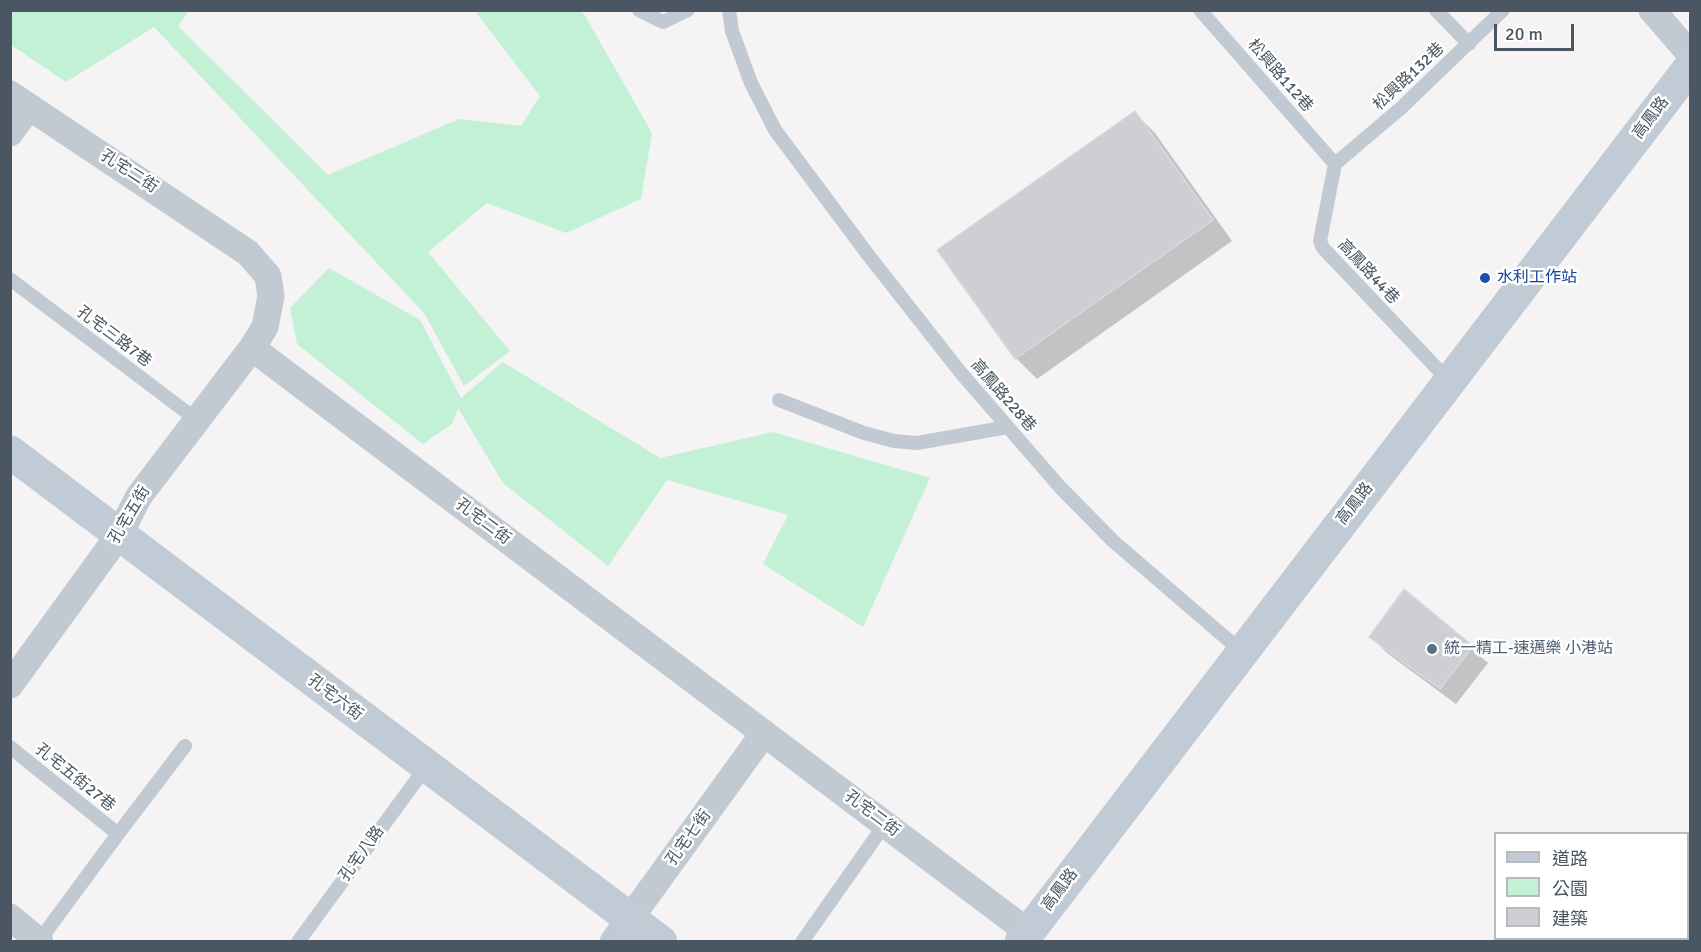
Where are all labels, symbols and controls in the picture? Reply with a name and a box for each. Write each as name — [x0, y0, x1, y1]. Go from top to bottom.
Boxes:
scale bar — [1497, 12, 1576, 50]
text: 20 m — [1505, 23, 1543, 45]
street label: 松興路112巷 — [1243, 36, 1317, 116]
street label: 松興路132巷 — [1370, 39, 1448, 115]
street label: 高鳳路 — [1629, 93, 1673, 143]
street label: 孔宅二街 — [97, 147, 161, 197]
street label: 高鳳路44巷 — [1333, 236, 1403, 308]
place label: 水利工作站 — [1497, 268, 1577, 288]
marker: 水利工作站 — [1478, 271, 1492, 285]
street label: 孔宅三路7巷 — [73, 303, 155, 371]
street label: 高鳳路228巷 — [966, 356, 1040, 436]
street label: 高鳳路 — [1333, 479, 1377, 529]
street label: 孔宅五街 — [105, 483, 155, 547]
street label: 孔宅二街 — [452, 495, 514, 549]
place label: 統一精工-速邁樂 小港站 — [1444, 639, 1613, 659]
marker: 統一精工-速邁樂 小港站 — [1425, 642, 1439, 656]
street label: 孔宅六街 — [304, 671, 366, 725]
street label: 孔宅五街27巷 — [31, 740, 119, 816]
street label: 孔宅二街 — [841, 787, 903, 841]
street label: 孔宅七街 — [662, 806, 716, 870]
street label: 孔宅八路 — [335, 822, 389, 886]
legend — [1494, 832, 1689, 940]
text: 道路 — [1552, 848, 1588, 870]
street label: 高鳳路 — [1038, 865, 1082, 915]
text: 公園 — [1552, 878, 1588, 900]
text: 建築 — [1552, 908, 1588, 930]

